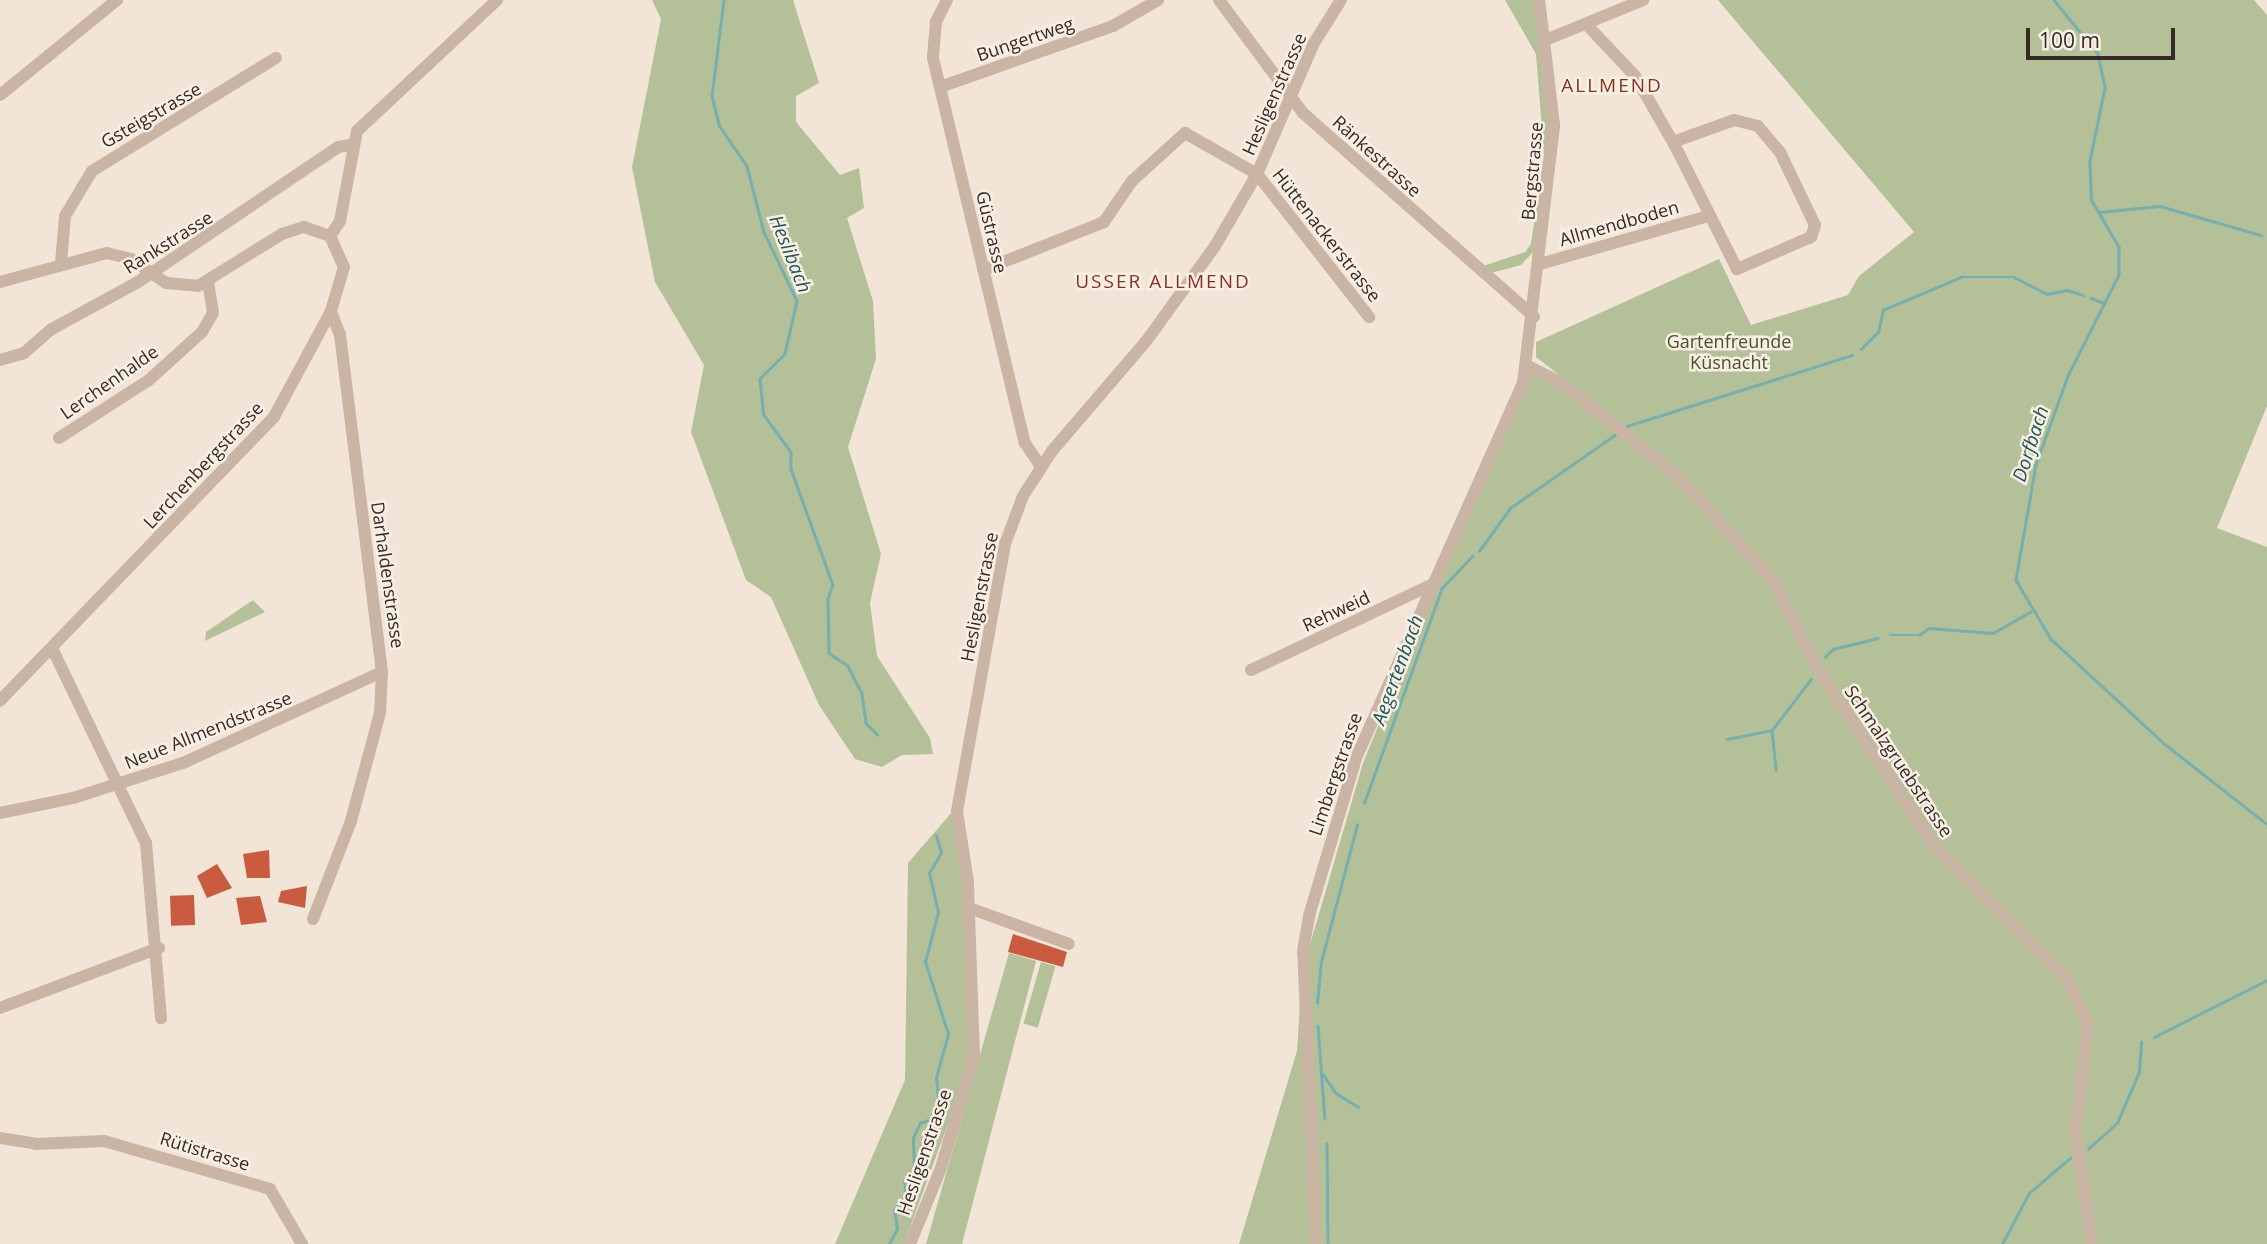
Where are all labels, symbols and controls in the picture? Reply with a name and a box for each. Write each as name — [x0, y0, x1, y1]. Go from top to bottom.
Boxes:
street label: Bungertweg — [974, 12, 1076, 66]
scale bar — [2029, 14, 2178, 58]
text: 100 m — [2039, 26, 2100, 54]
street label: Hesligenstrasse — [1237, 30, 1311, 158]
district label: ALLMEND — [1562, 75, 1662, 97]
street label: Gsteigstrasse — [97, 78, 205, 152]
street label: Ränkestrasse — [1328, 111, 1426, 201]
street label: Bergstrasse — [1517, 121, 1547, 221]
street label: Hüttenackerstrasse — [1268, 164, 1386, 306]
street label: Güstrasse — [972, 189, 1012, 275]
street label: Allmendboden — [1557, 196, 1681, 250]
street label: Rankstrasse — [119, 206, 217, 278]
water label: Heslibach — [764, 212, 816, 296]
district label: USSER ALLMEND — [1077, 271, 1249, 293]
park label: Gartenfreunde Küsnacht — [1667, 331, 1791, 374]
street label: Lerchenhalde — [56, 340, 162, 424]
street label: Lerchenbergstrasse — [139, 397, 267, 533]
water label: Dorfbach — [2008, 403, 2054, 485]
street label: Darhaldenstrasse — [367, 500, 409, 650]
street label: Hesligenstrasse — [956, 530, 1002, 664]
street label: Rehweid — [1299, 586, 1373, 636]
water label: Aegertenbach — [1368, 612, 1428, 728]
street label: Schmalzgruebstrasse — [1840, 681, 1958, 841]
street label: Neue Allmendstrasse — [121, 687, 295, 773]
street label: Limbergstrasse — [1304, 710, 1366, 838]
street label: Hesligenstrasse — [892, 1086, 956, 1218]
street label: Rütistrasse — [158, 1127, 252, 1175]

